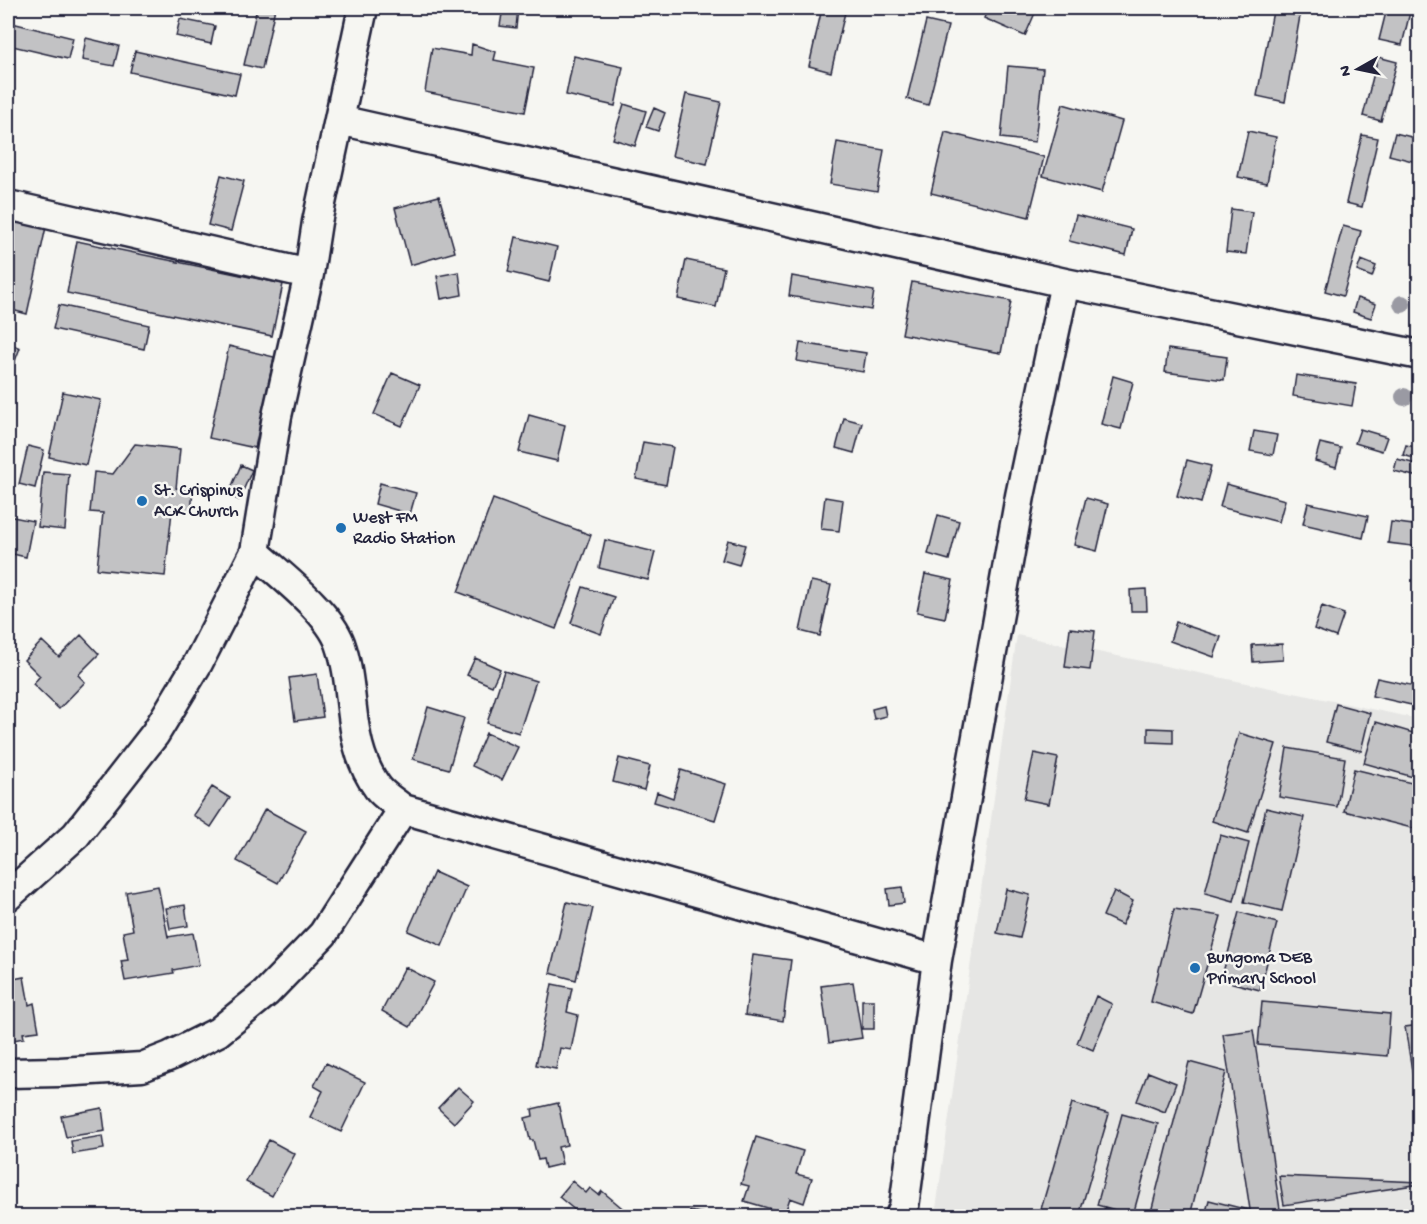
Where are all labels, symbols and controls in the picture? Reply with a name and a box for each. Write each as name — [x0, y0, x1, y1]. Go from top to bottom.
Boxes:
north arrow — [1328, 39, 1388, 99]
text: N — [1336, 64, 1357, 77]
place label: St. Crispinus ACK Church — [154, 481, 244, 523]
marker: St. Crispinus ACK Church — [135, 494, 149, 508]
place label: West FM Radio Station — [353, 508, 456, 550]
marker: West FM Radio Station — [334, 521, 348, 535]
place label: Bungoma DEB Primary School — [1206, 948, 1316, 990]
marker: Bungoma DEB Primary School — [1188, 961, 1202, 975]

